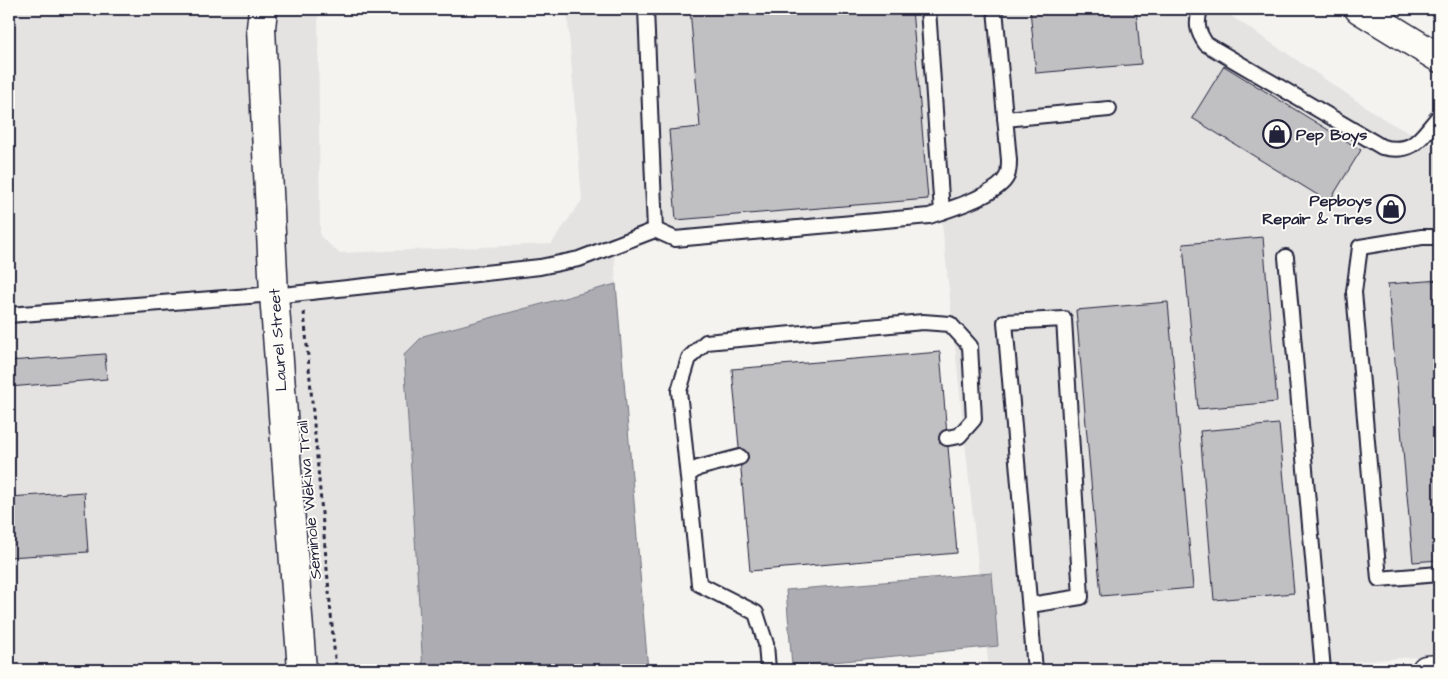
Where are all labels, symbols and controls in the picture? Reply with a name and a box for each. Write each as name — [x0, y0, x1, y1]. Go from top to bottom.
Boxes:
shop icon: Pep Boys — [1262, 119, 1292, 149]
place label: Pep Boys — [1296, 124, 1367, 147]
place label: Pepboys Repair & Tires — [1262, 190, 1372, 230]
shop icon: Pepboys Repair & Tires — [1376, 194, 1406, 224]
street label: Laurel Street — [263, 287, 293, 392]
street label: Seminole Wekiva Trail — [291, 420, 327, 580]

